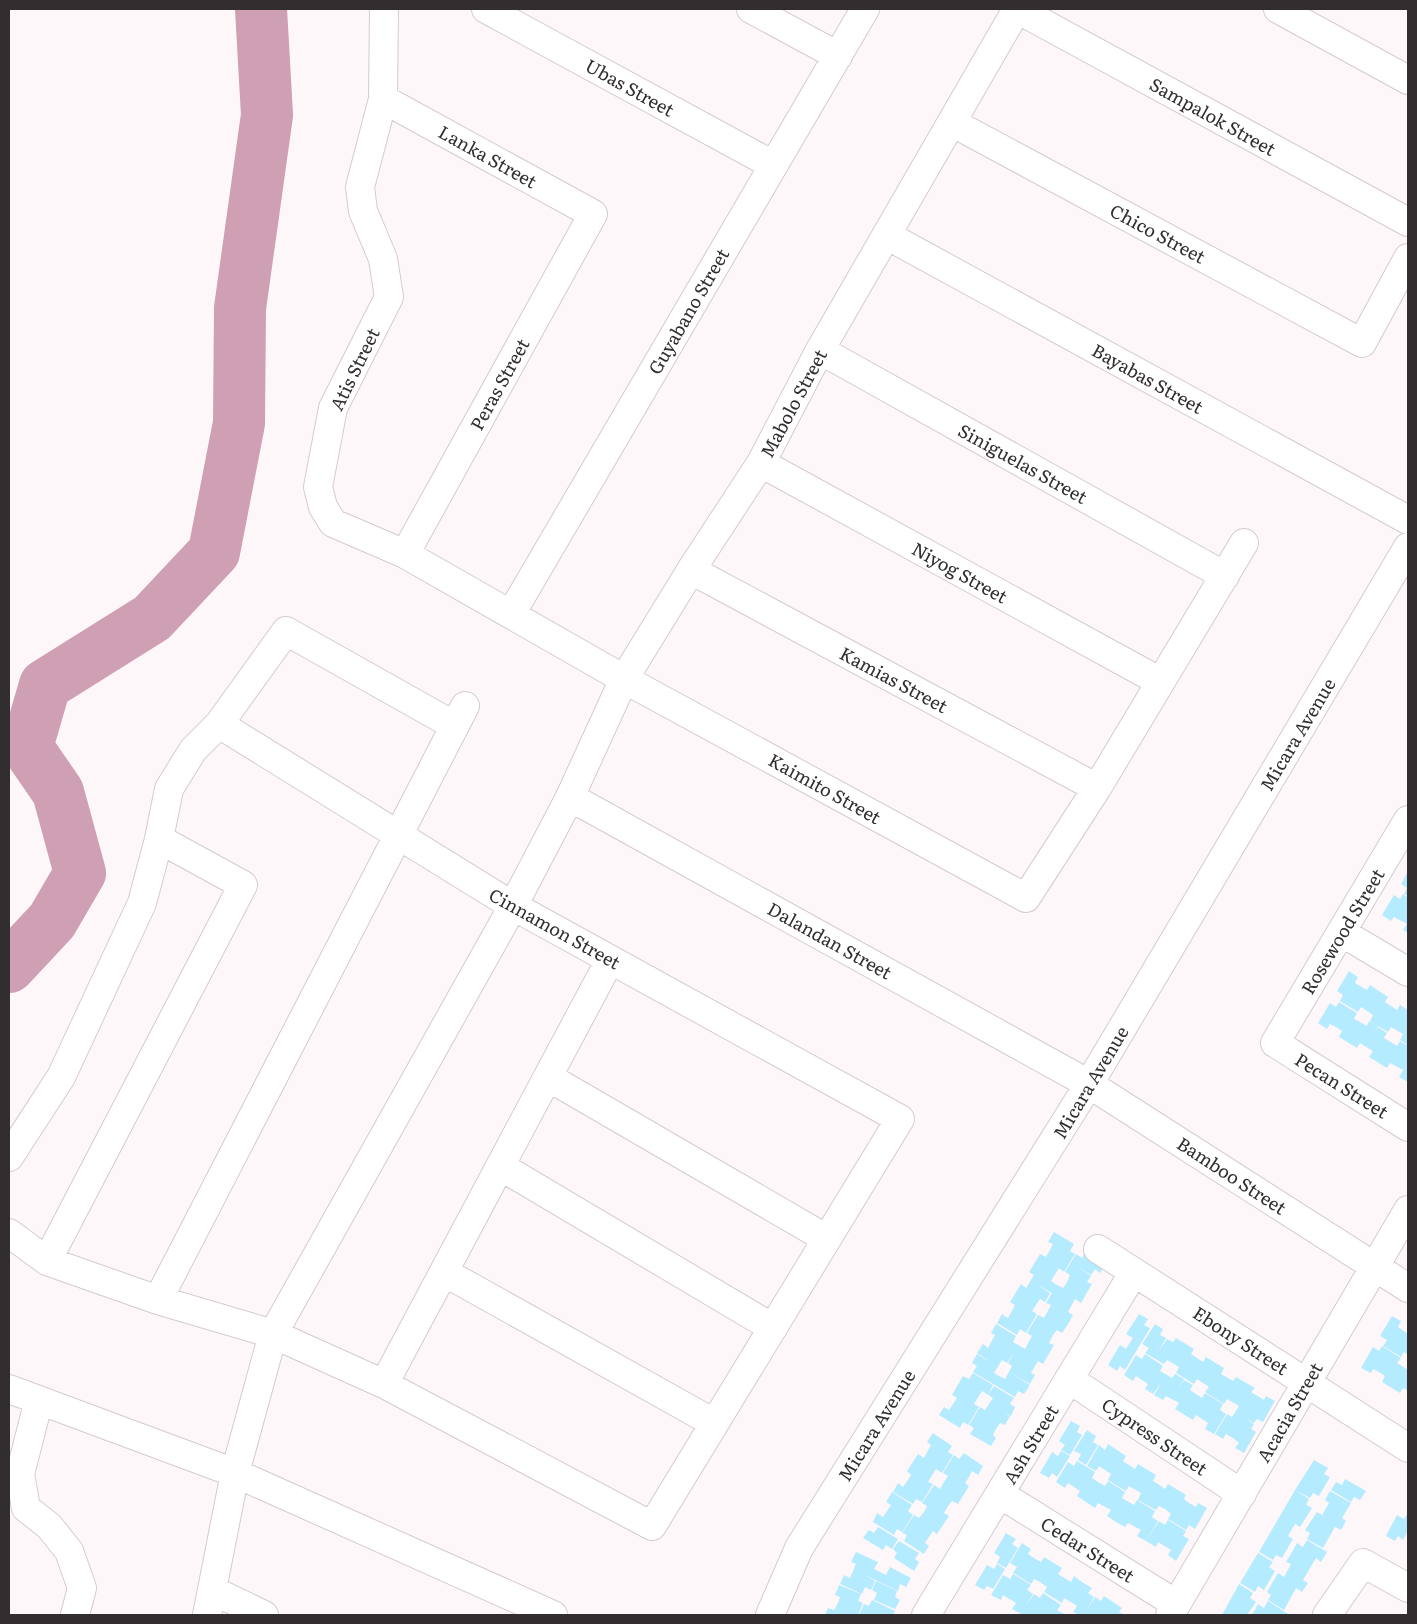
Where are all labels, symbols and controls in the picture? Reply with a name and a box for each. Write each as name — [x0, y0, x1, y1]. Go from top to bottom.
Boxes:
street label: Ubas Street — [580, 51, 680, 123]
street label: Sampalok Street — [1145, 70, 1282, 162]
street label: Lanka Street — [434, 118, 543, 194]
street label: Chico Street — [1105, 196, 1211, 270]
street label: Guyabano Street — [641, 242, 735, 379]
street label: Atis Street — [322, 322, 386, 415]
street label: Peras Street — [463, 333, 536, 435]
street label: Bayabas Street — [1087, 336, 1209, 420]
street label: Mabolo Street — [753, 343, 833, 462]
street label: Siniguelas Street — [953, 416, 1093, 510]
street label: Niyog Street — [907, 535, 1013, 610]
street label: Kamias Street — [835, 639, 954, 719]
street label: Micara Avenue — [1253, 672, 1341, 796]
street label: Kaimito Street — [764, 746, 887, 830]
street label: Rosewood Street — [1294, 862, 1391, 999]
street label: Cinnamon Street — [484, 881, 626, 976]
street label: Dalandan Street — [763, 895, 898, 986]
street label: Micara Avenue — [1046, 1020, 1134, 1144]
street label: Pecan Street — [1290, 1046, 1395, 1125]
street label: Bamboo Street — [1172, 1130, 1293, 1221]
street label: Ebony Street — [1188, 1299, 1295, 1381]
street label: Acacia Street — [1249, 1356, 1329, 1467]
street label: Micara Avenue — [831, 1364, 921, 1486]
street label: Cypress Street — [1097, 1391, 1214, 1482]
street label: Ash Street — [996, 1399, 1065, 1489]
street label: Cedar Street — [1036, 1509, 1141, 1589]

